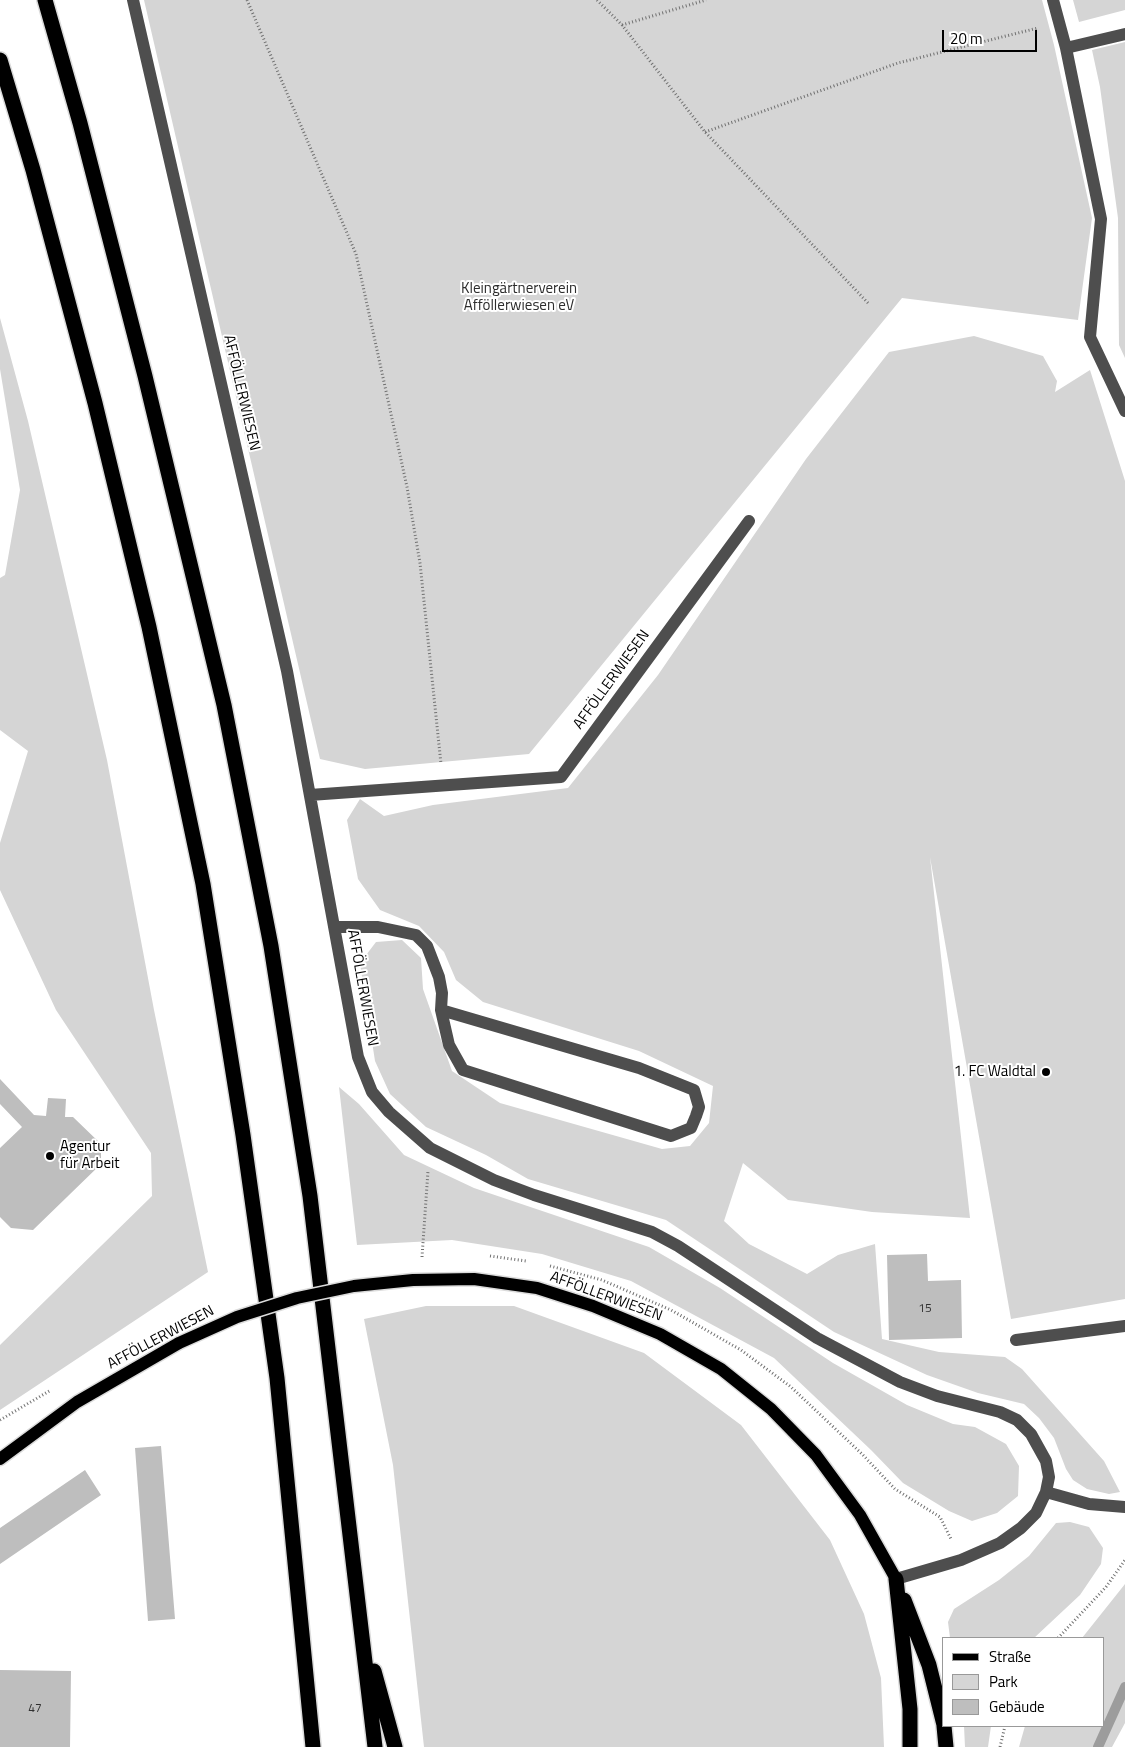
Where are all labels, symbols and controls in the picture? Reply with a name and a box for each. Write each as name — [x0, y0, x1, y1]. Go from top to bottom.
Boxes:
scale bar — [945, 20, 1040, 52]
text: 20 m — [950, 27, 983, 50]
park label: Kleingärtnerverein Afföllerwiesen eV — [461, 280, 577, 315]
street label: AFFÖLLERWIESEN — [219, 333, 263, 453]
street label: AFFÖLLERWIESEN — [570, 627, 654, 733]
street label: AFFÖLLERWIESEN — [343, 928, 381, 1048]
place label: 1. FC Waldtal — [954, 1063, 1036, 1081]
marker: 1. FC Waldtal — [1040, 1066, 1052, 1078]
place label: Agentur für Arbeit — [60, 1138, 120, 1173]
marker: Agentur für Arbeit — [44, 1150, 56, 1162]
street label: AFFÖLLERWIESEN — [547, 1268, 665, 1326]
street label: AFFÖLLERWIESEN — [105, 1302, 217, 1374]
house number: 15 — [918, 1302, 932, 1316]
legend — [942, 1637, 1105, 1727]
text: Straße — [989, 1645, 1031, 1668]
text: Park — [989, 1670, 1018, 1693]
text: Gebäude — [989, 1695, 1045, 1718]
house number: 47 — [28, 1702, 42, 1716]

